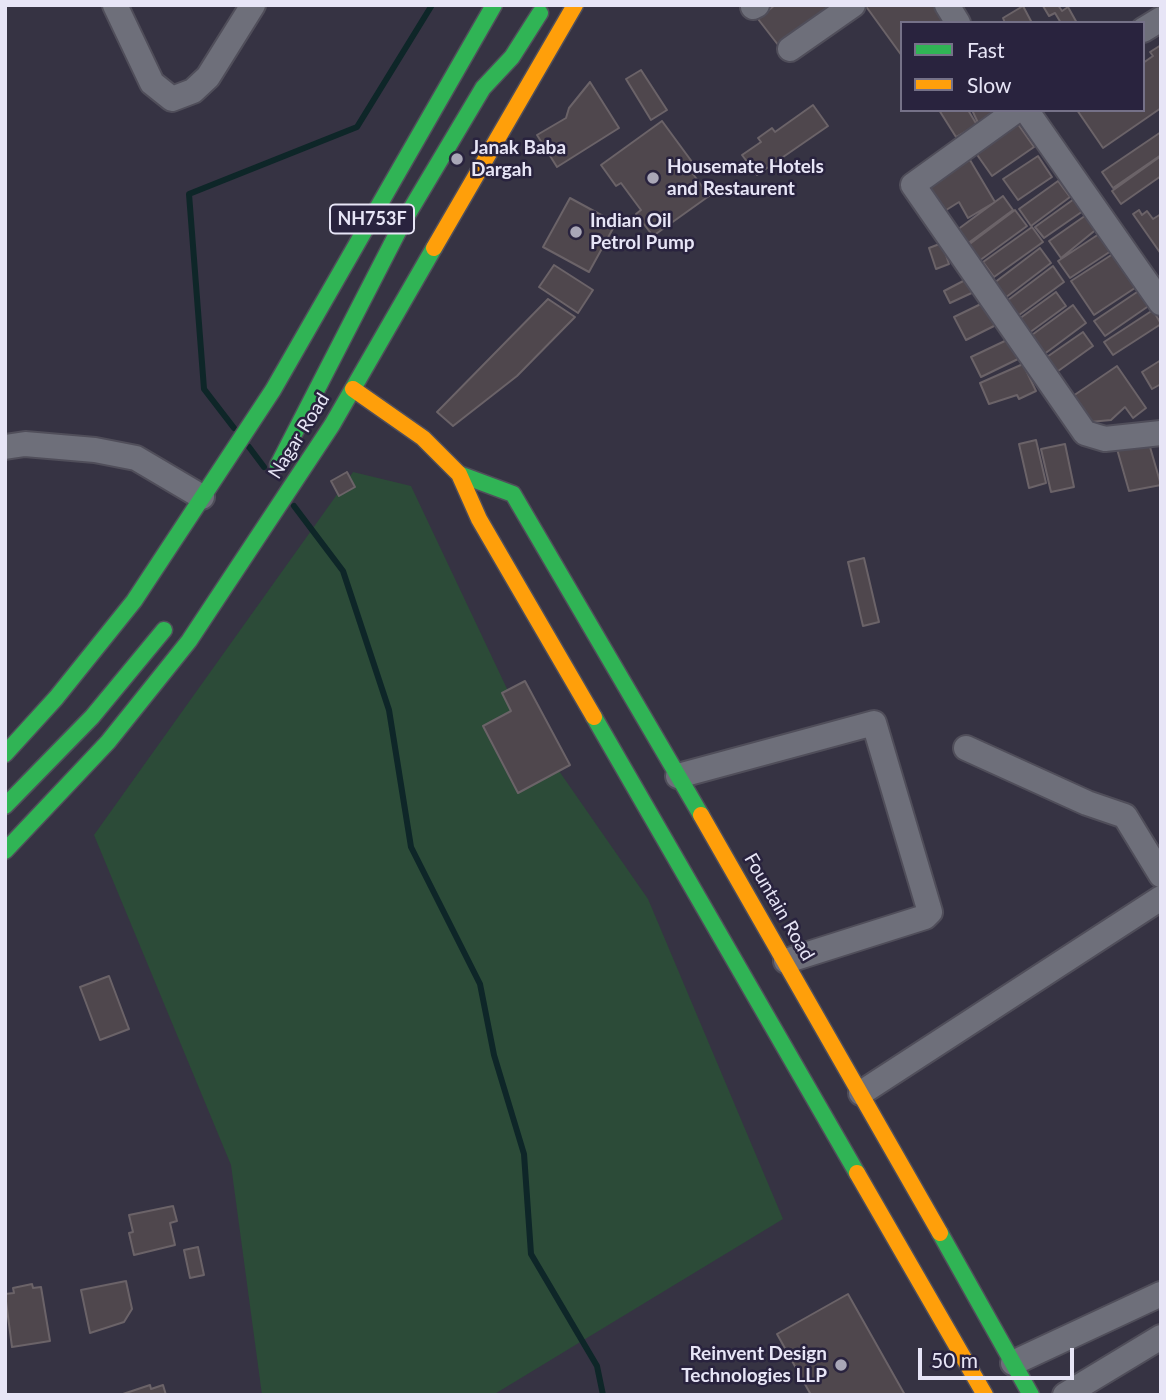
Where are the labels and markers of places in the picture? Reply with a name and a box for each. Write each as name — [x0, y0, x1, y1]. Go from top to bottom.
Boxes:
place label: Janak Baba Dargah — [471, 137, 566, 181]
marker: Janak Baba Dargah — [449, 151, 465, 167]
place label: Housemate Hotels and Restaurent — [667, 156, 824, 200]
marker: Housemate Hotels and Restaurent — [645, 170, 661, 186]
place label: Indian Oil Petrol Pump — [590, 210, 695, 254]
marker: Indian Oil Petrol Pump — [568, 224, 584, 240]
place label: Reinvent Design Technologies LLP — [681, 1343, 827, 1387]
marker: Reinvent Design Technologies LLP — [833, 1357, 849, 1373]

